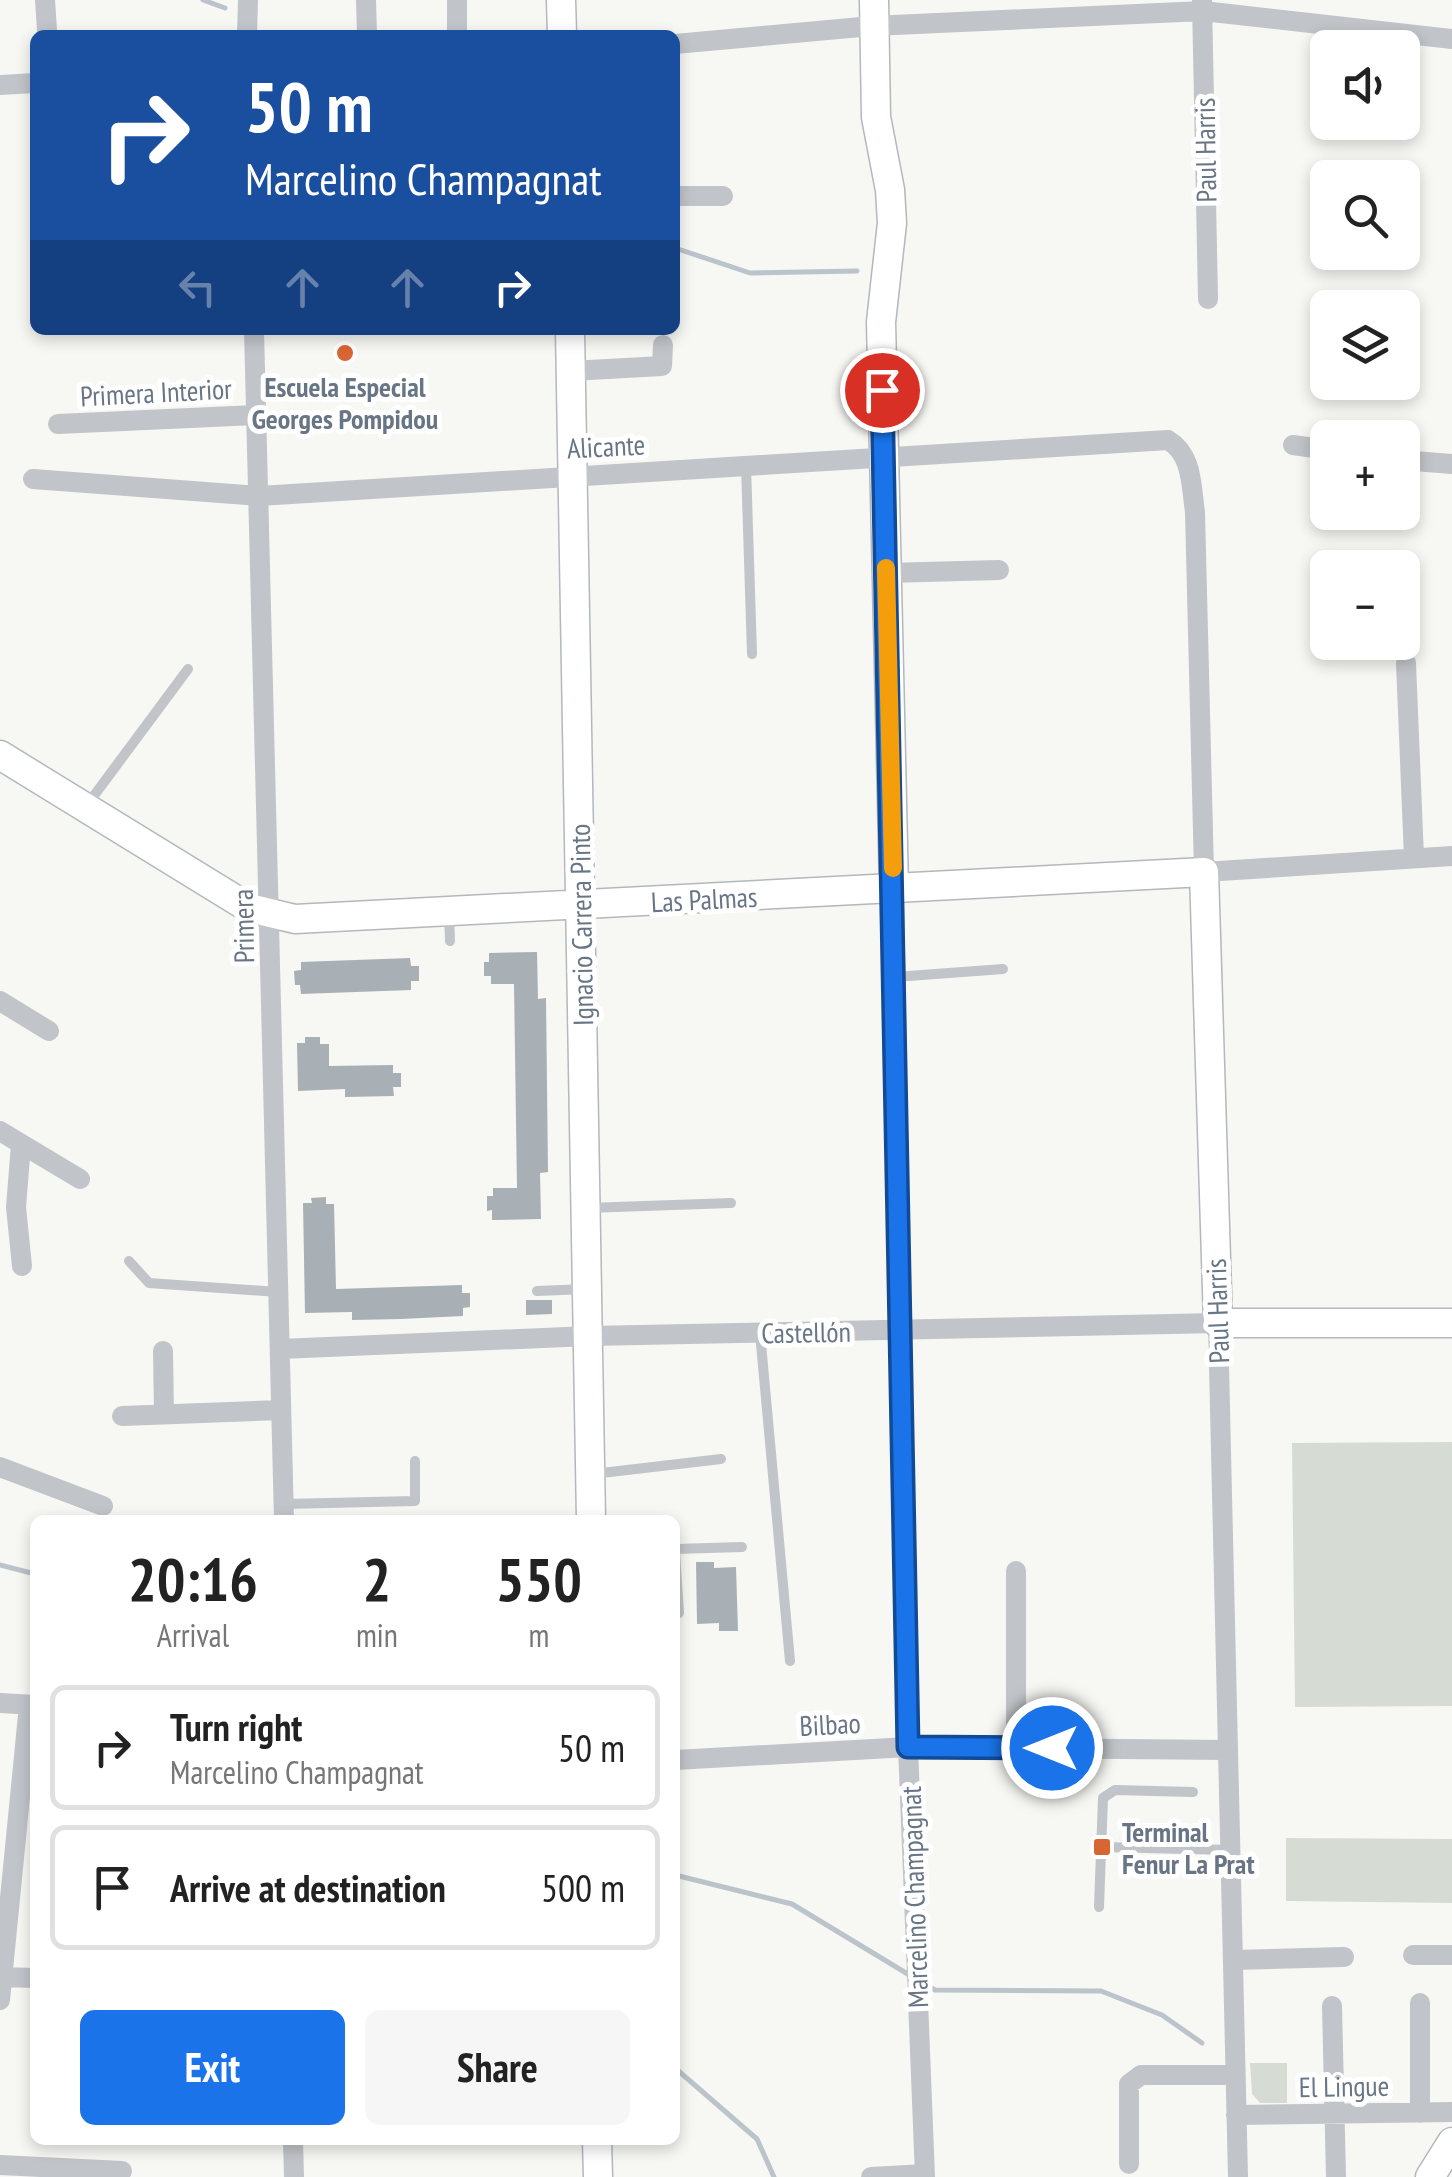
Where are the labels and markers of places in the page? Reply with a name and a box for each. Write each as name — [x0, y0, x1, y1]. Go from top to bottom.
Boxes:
marker: Escuela Especial Georges Pompidou — [334, 342, 356, 364]
pin — [840, 348, 925, 433]
place label: Escuela Especial Georges Pompidou — [252, 368, 438, 437]
place label: Terminal Fenur La Prat — [1122, 1813, 1255, 1882]
marker: Terminal Fenur La Prat — [1091, 1836, 1113, 1858]

